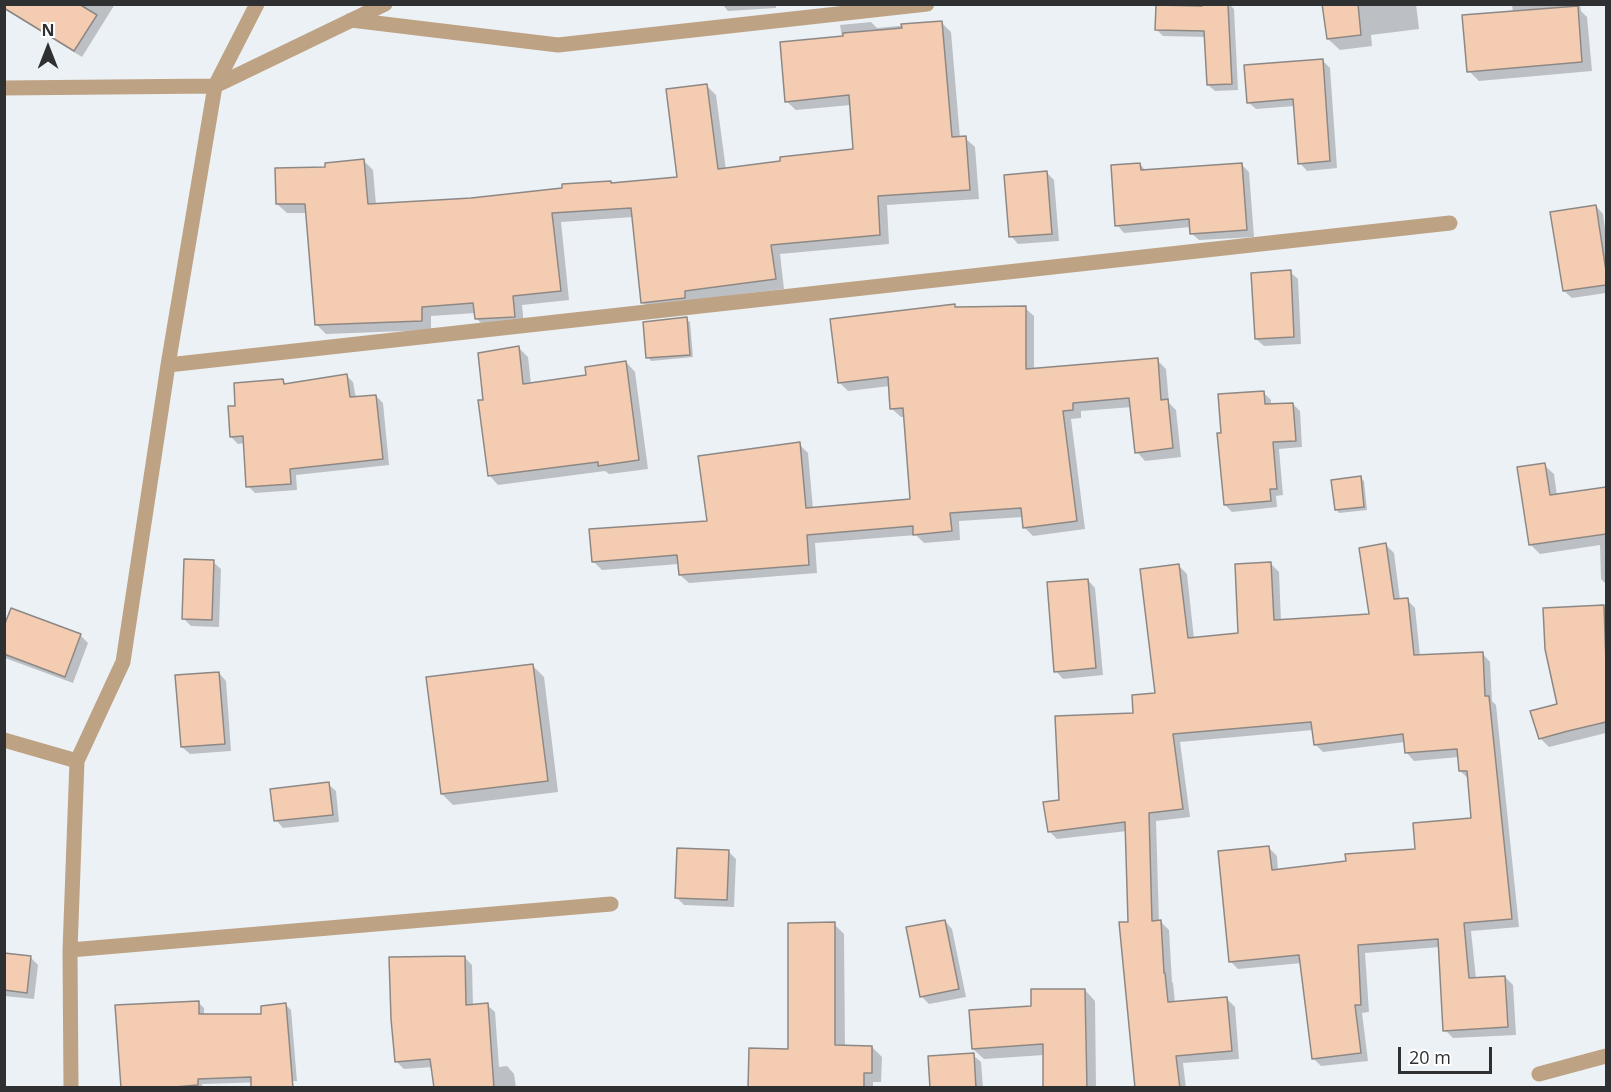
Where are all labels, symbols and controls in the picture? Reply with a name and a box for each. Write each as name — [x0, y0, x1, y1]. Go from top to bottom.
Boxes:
north arrow — [18, 18, 78, 78]
text: N — [41, 19, 55, 41]
scale bar — [1401, 1035, 1496, 1073]
text: 20 m — [1409, 1045, 1451, 1069]

